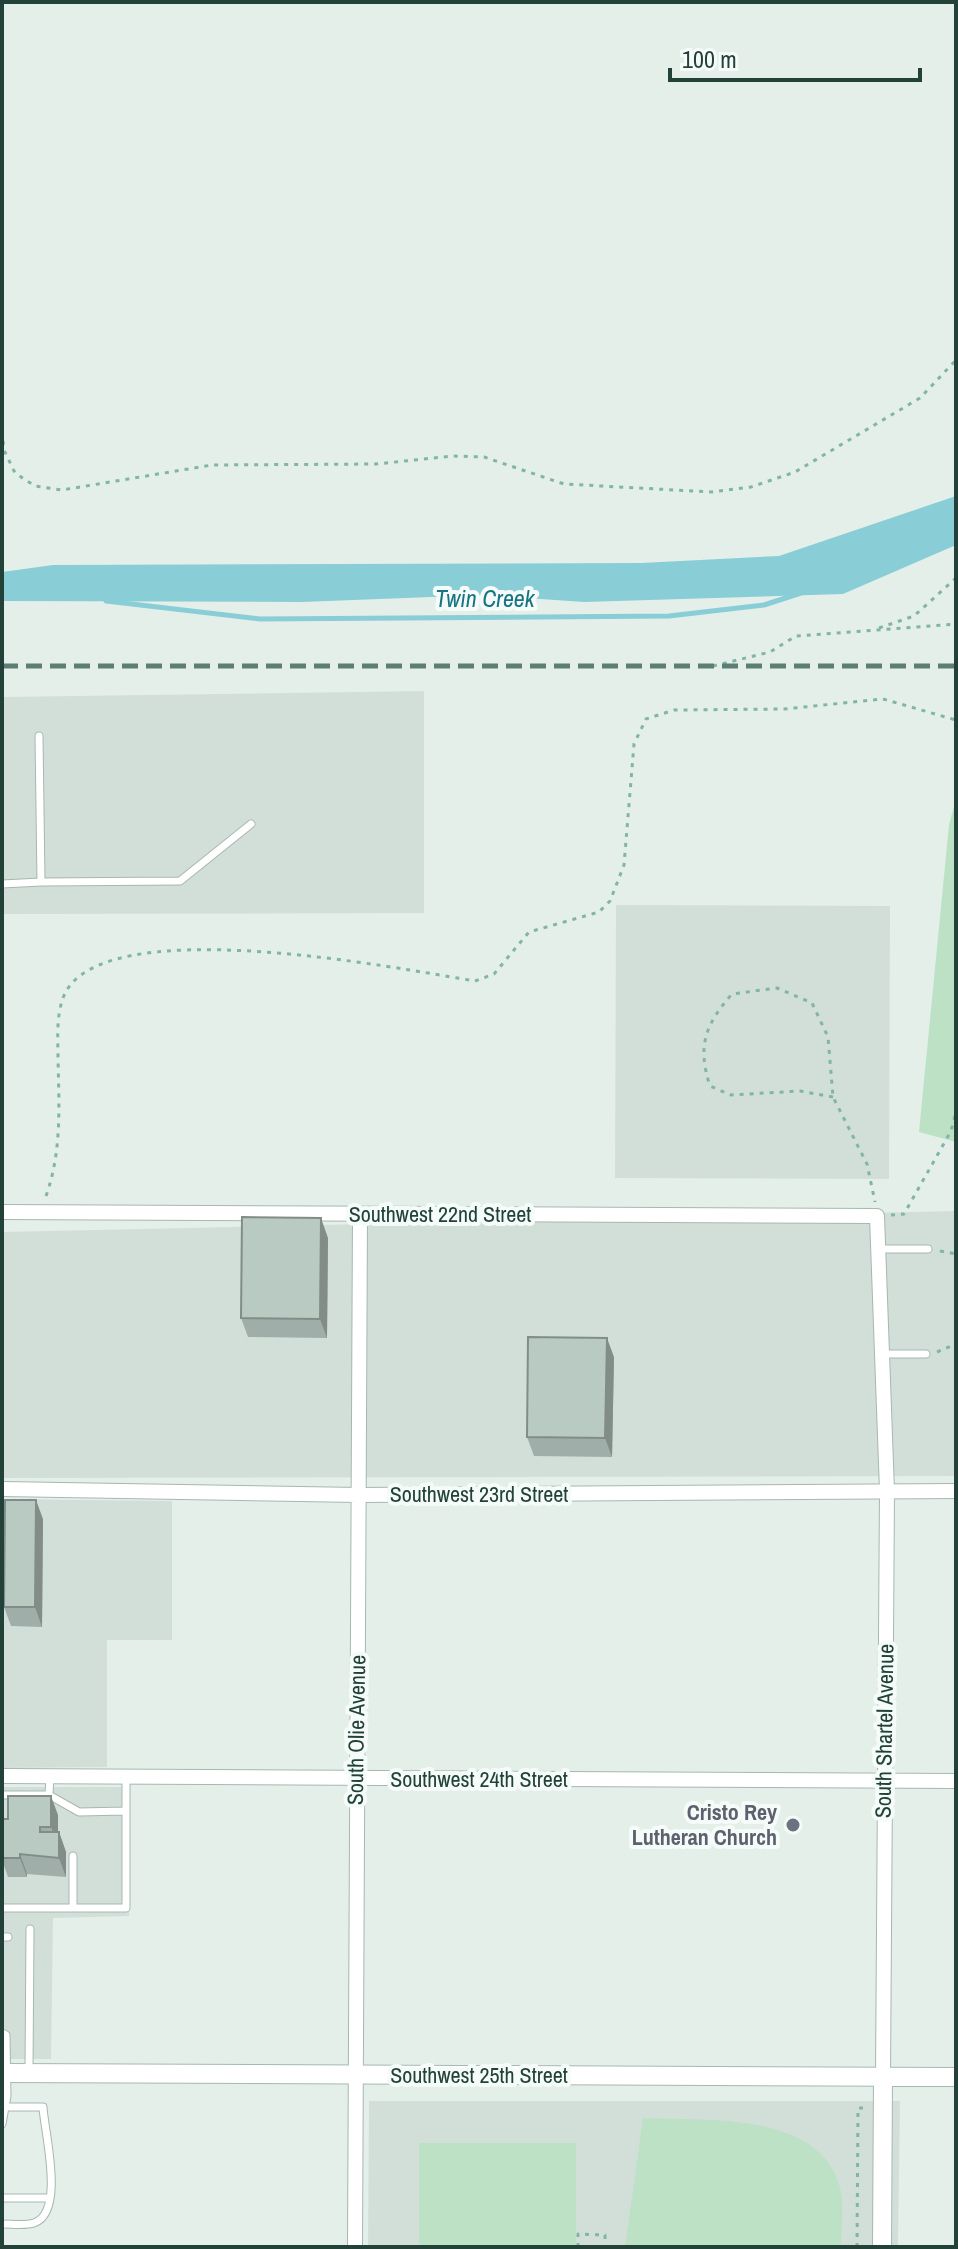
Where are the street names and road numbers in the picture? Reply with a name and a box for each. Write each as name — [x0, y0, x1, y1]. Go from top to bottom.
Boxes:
street label: Southwest 22nd Street — [349, 1199, 531, 1229]
street label: Southwest 23rd Street — [390, 1479, 568, 1509]
street label: South Shartel Avenue — [867, 1644, 901, 1818]
street label: South Olie Avenue — [340, 1655, 372, 1805]
street label: Southwest 24th Street — [390, 1764, 568, 1794]
street label: Southwest 25th Street — [390, 2060, 568, 2090]

